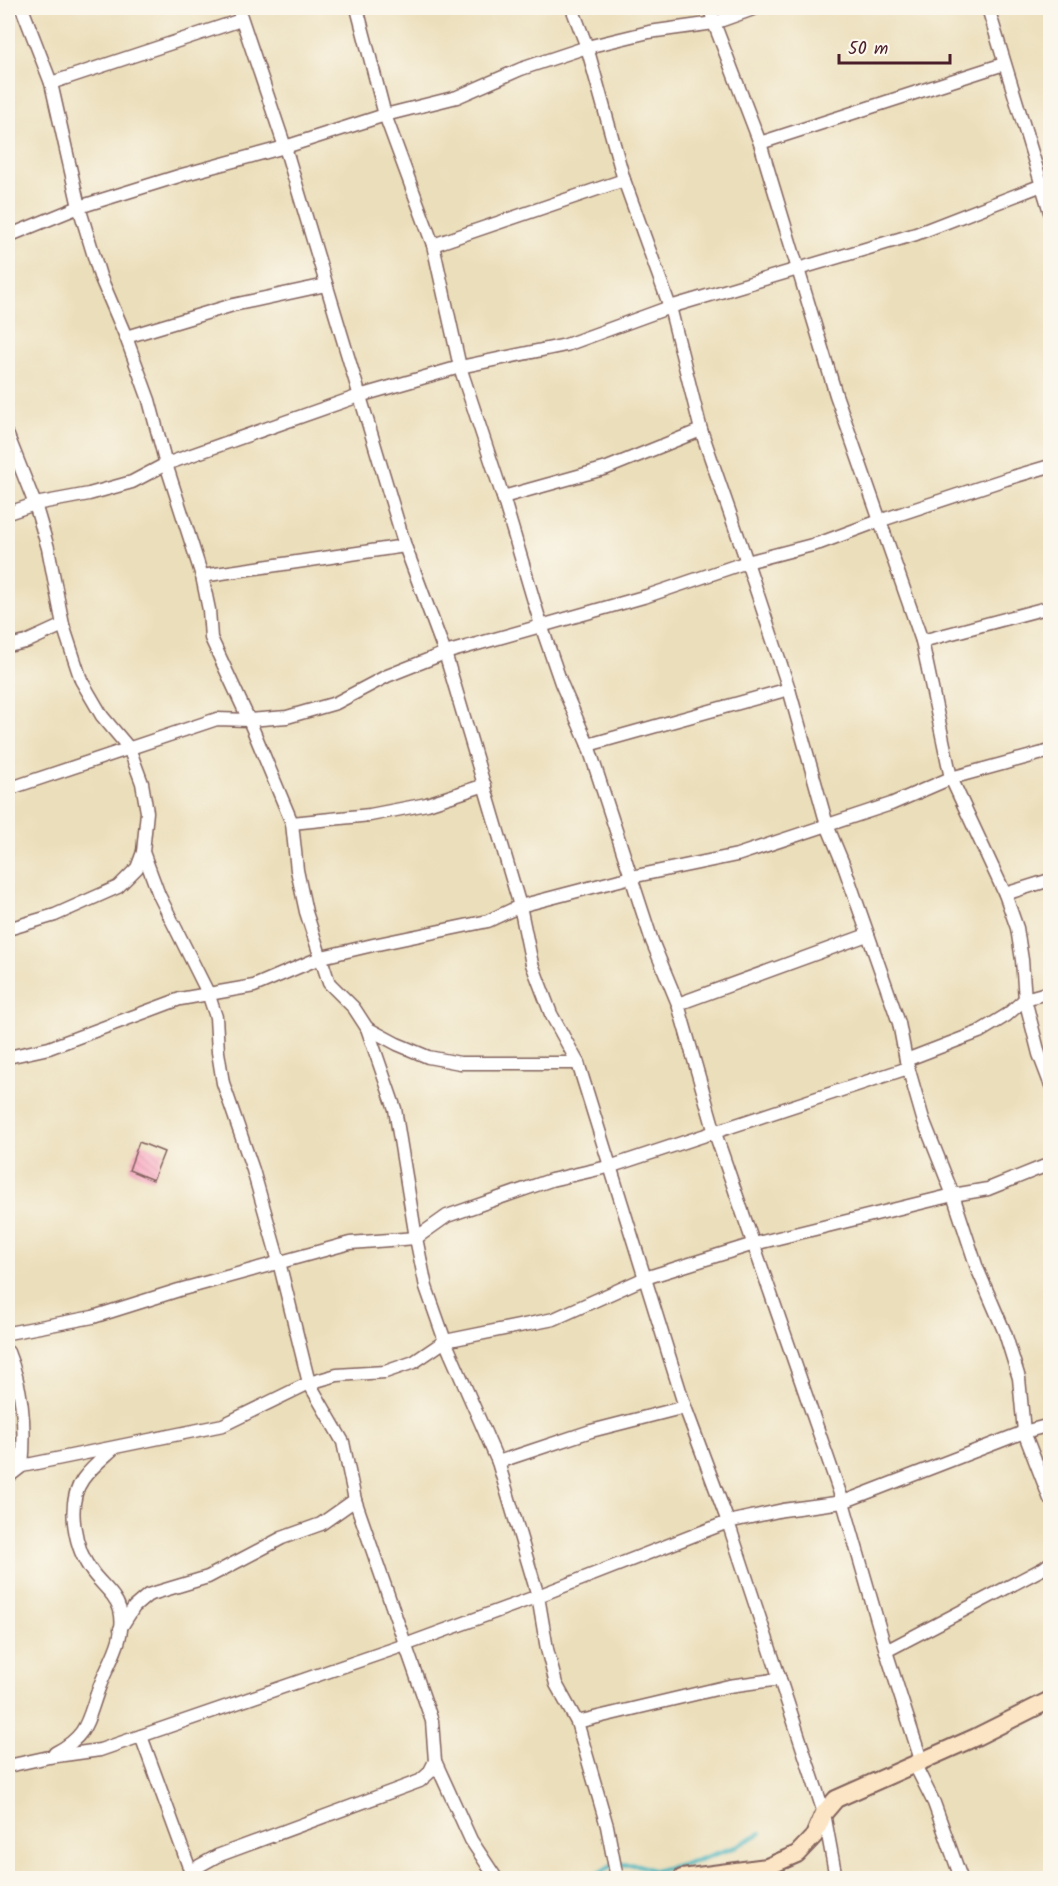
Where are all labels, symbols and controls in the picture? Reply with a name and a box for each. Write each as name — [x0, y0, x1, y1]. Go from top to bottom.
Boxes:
scale bar — [839, 27, 950, 65]
text: 50 m — [848, 35, 888, 64]

